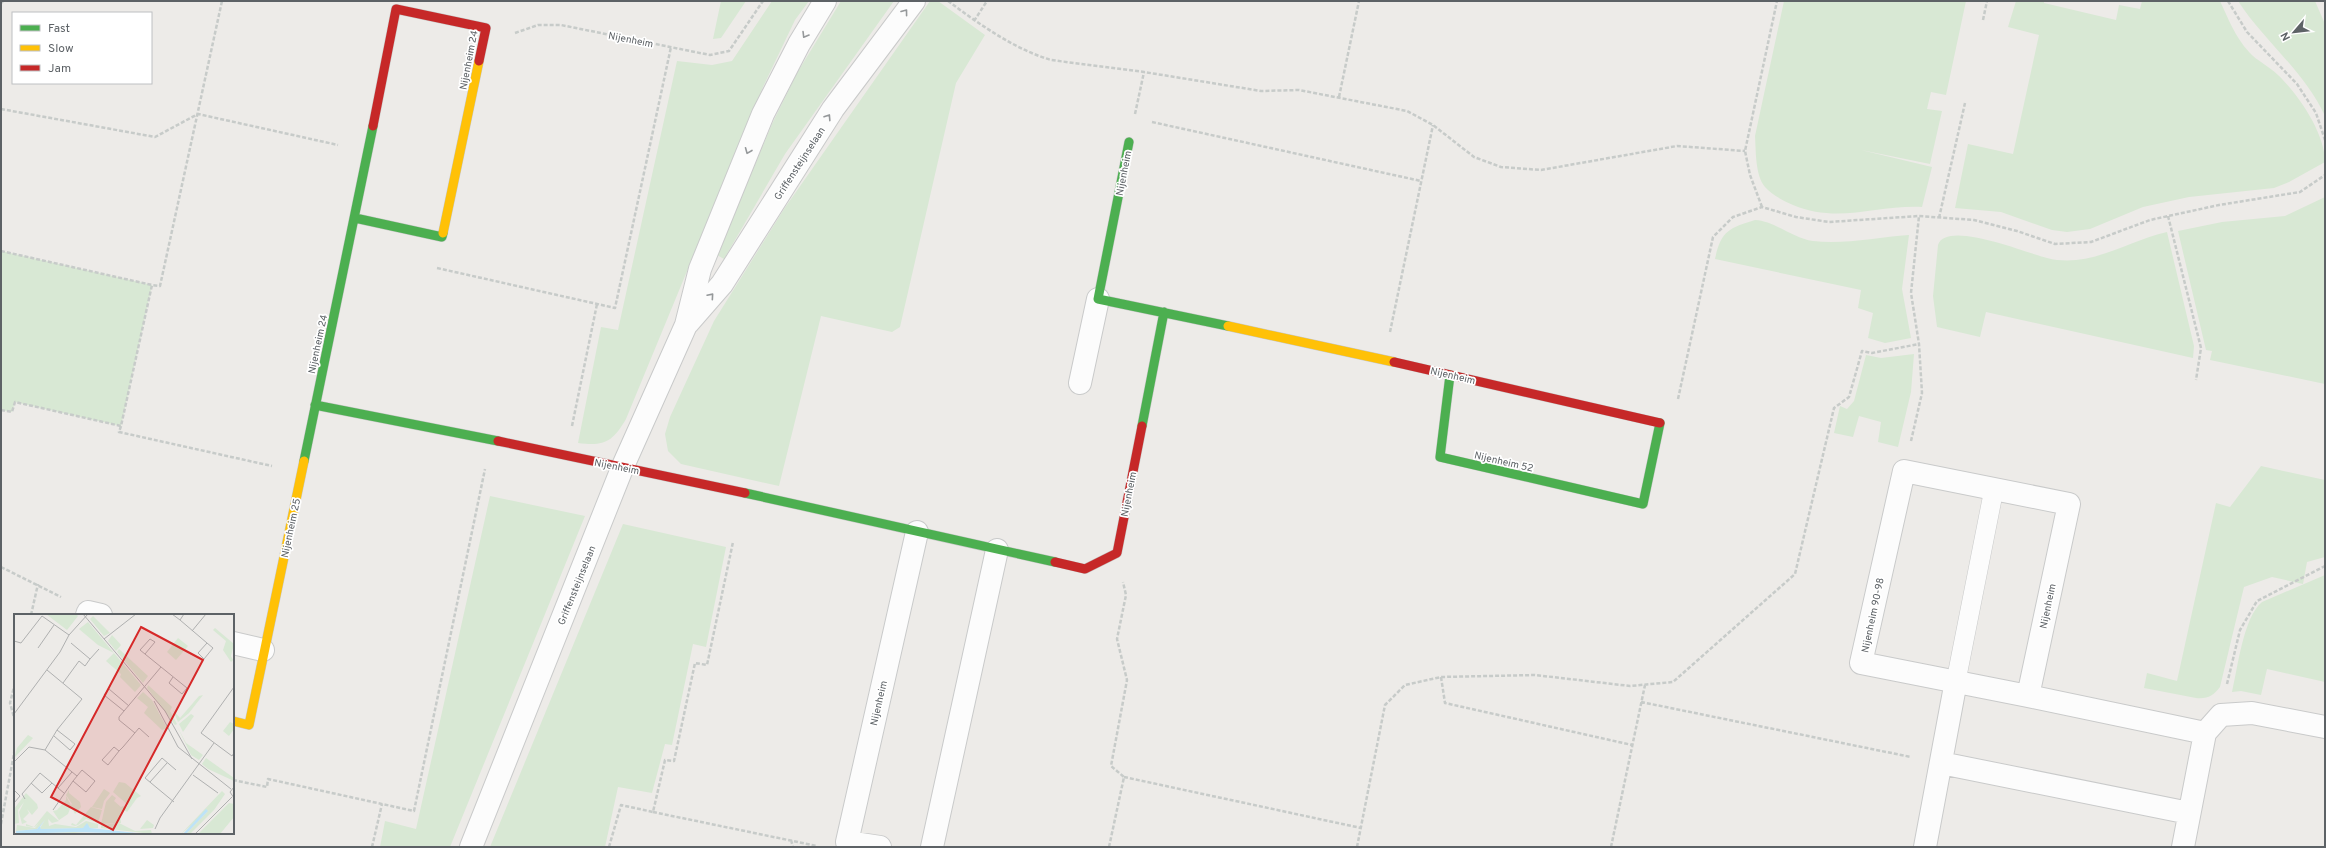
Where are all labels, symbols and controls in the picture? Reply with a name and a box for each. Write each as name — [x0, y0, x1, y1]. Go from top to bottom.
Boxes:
one-way arrow — [900, 10, 907, 17]
legend — [12, 12, 152, 84]
north arrow — [2274, 12, 2314, 52]
text: Fast — [48, 21, 70, 37]
street label: Nijenheim 24 — [457, 29, 482, 91]
text: N — [2278, 29, 2294, 43]
street label: Nijenheim — [607, 30, 654, 51]
one-way arrow — [802, 31, 809, 38]
text: Slow — [48, 41, 74, 57]
text: Jam — [48, 61, 71, 77]
one-way arrow — [823, 114, 831, 121]
street label: Griffensteijnselaan — [772, 125, 829, 203]
one-way arrow — [745, 147, 753, 155]
street label: Nijenheim — [1114, 150, 1135, 197]
one-way arrow — [707, 293, 714, 301]
street label: Nijenheim 24 — [306, 313, 331, 375]
street label: Nijenheim — [1429, 365, 1476, 388]
street label: Nijenheim 52 — [1473, 449, 1535, 476]
street label: Nijenheim — [593, 457, 640, 478]
street label: Nijenheim — [1119, 471, 1140, 518]
street label: Nijenheim 25 — [279, 497, 304, 559]
street label: Griffensteijnselaan — [555, 544, 599, 627]
street label: Nijenheim 90-98 — [1859, 577, 1888, 654]
street label: Nijenheim — [2037, 583, 2060, 630]
inset map — [14, 614, 234, 834]
street label: Nijenheim — [868, 680, 891, 727]

